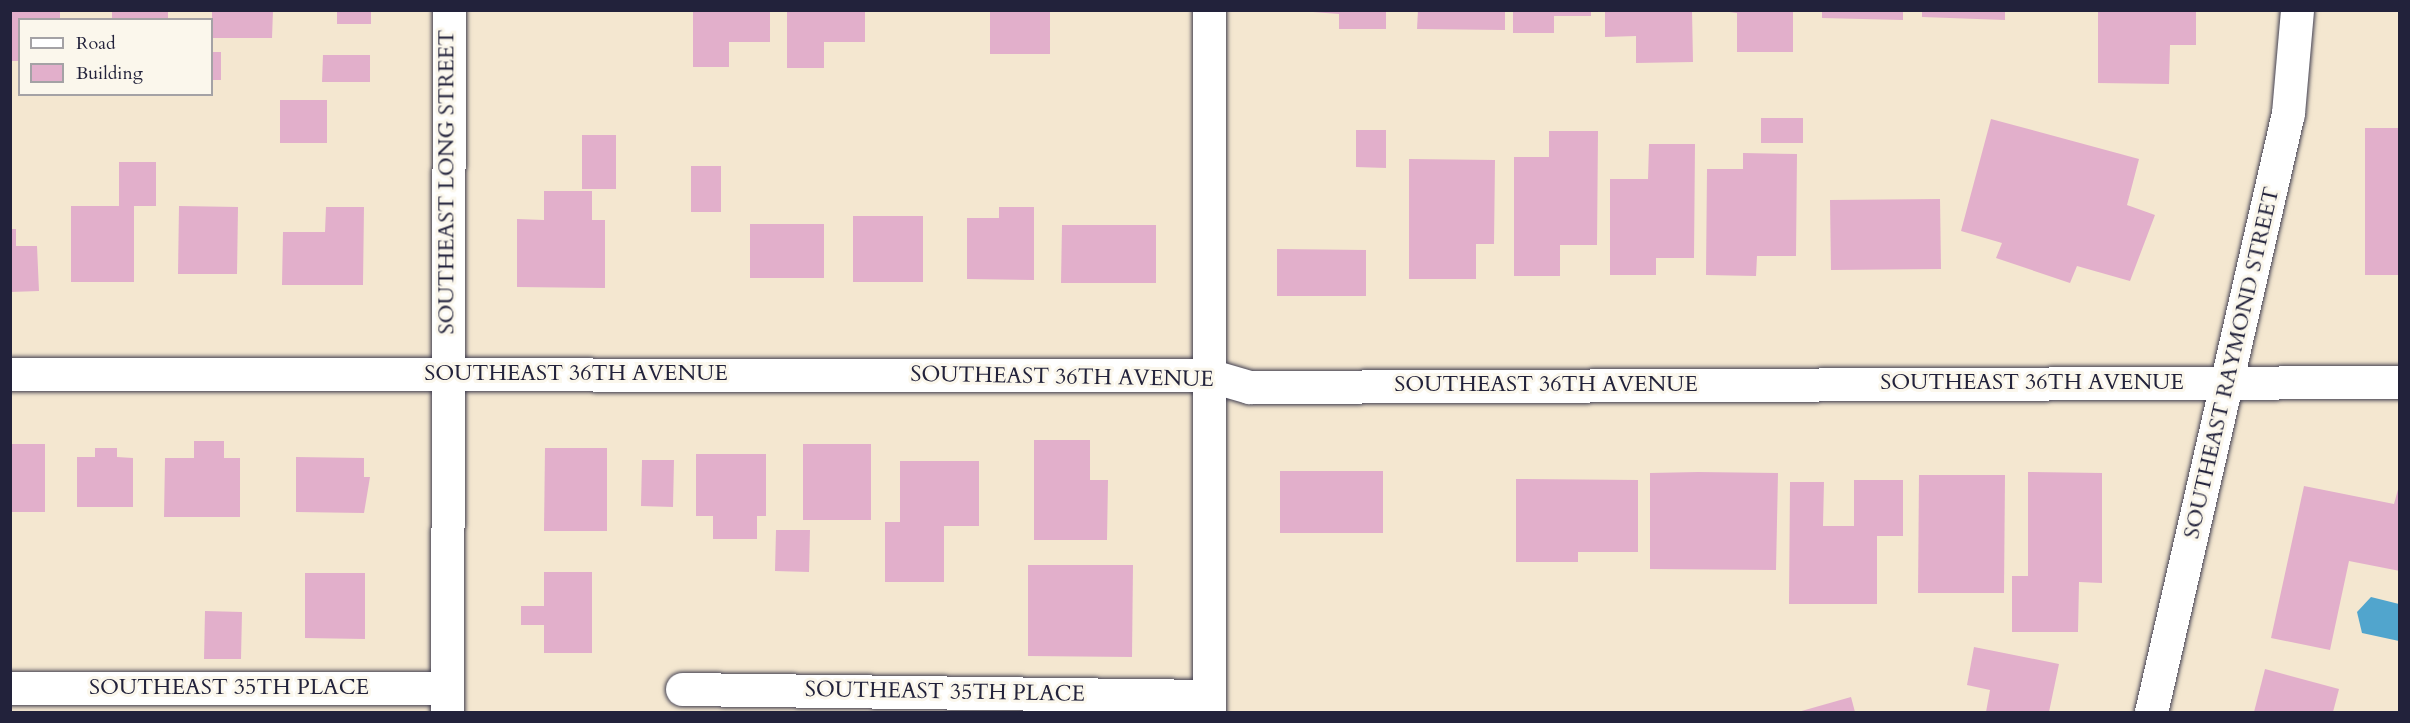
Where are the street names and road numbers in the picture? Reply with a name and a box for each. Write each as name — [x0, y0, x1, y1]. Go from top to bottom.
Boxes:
street label: SOUTHEAST LONG STREET — [434, 30, 460, 334]
street label: SOUTHEAST RAYMOND STREET — [2179, 185, 2285, 541]
street label: SOUTHEAST 36TH AVENUE — [424, 361, 728, 387]
street label: SOUTHEAST 36TH AVENUE — [910, 361, 1214, 393]
street label: SOUTHEAST 36TH AVENUE — [1880, 370, 2184, 396]
street label: SOUTHEAST 36TH AVENUE — [1394, 372, 1698, 398]
street label: SOUTHEAST 35TH PLACE — [89, 675, 369, 701]
street label: SOUTHEAST 35TH PLACE — [805, 676, 1085, 708]

